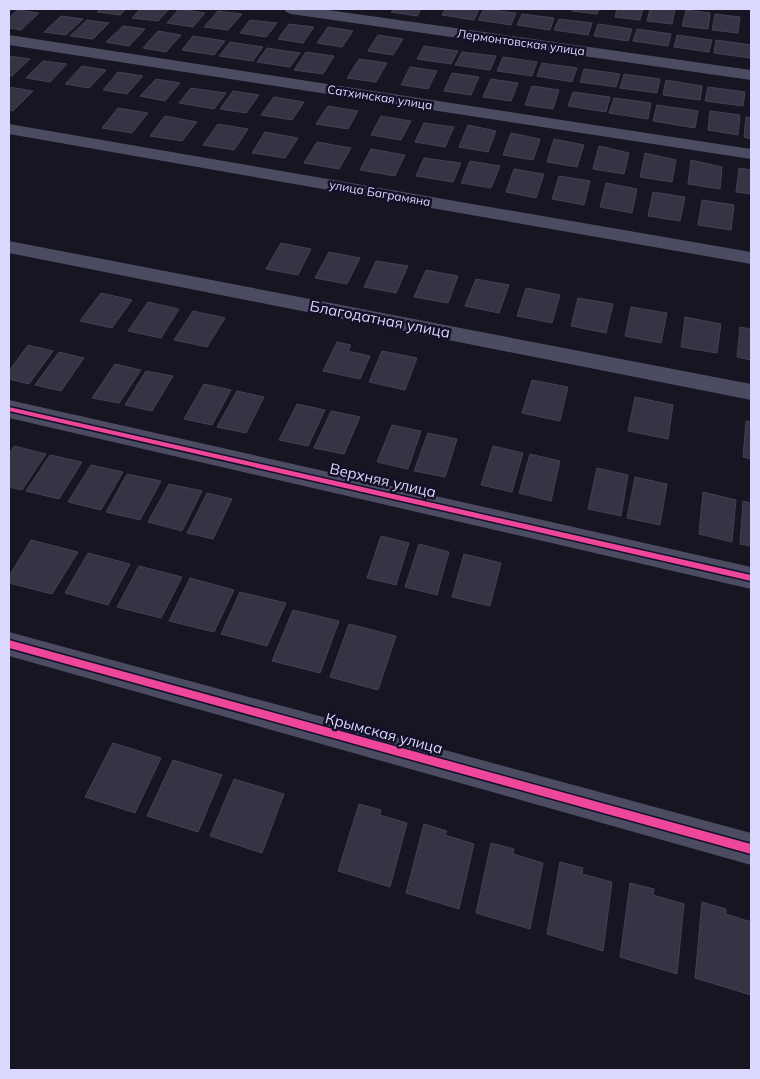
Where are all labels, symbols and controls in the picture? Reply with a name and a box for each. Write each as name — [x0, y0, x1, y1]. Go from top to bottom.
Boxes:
street label: Лермонтовская улица — [456, 26, 586, 58]
street label: Сатхинская улица — [326, 81, 434, 113]
street label: улица Баграмяна — [328, 177, 432, 209]
street label: Благодатная улица — [308, 296, 452, 342]
street label: Верхняя улица — [328, 459, 438, 501]
street label: Крымская улица — [323, 708, 445, 758]

